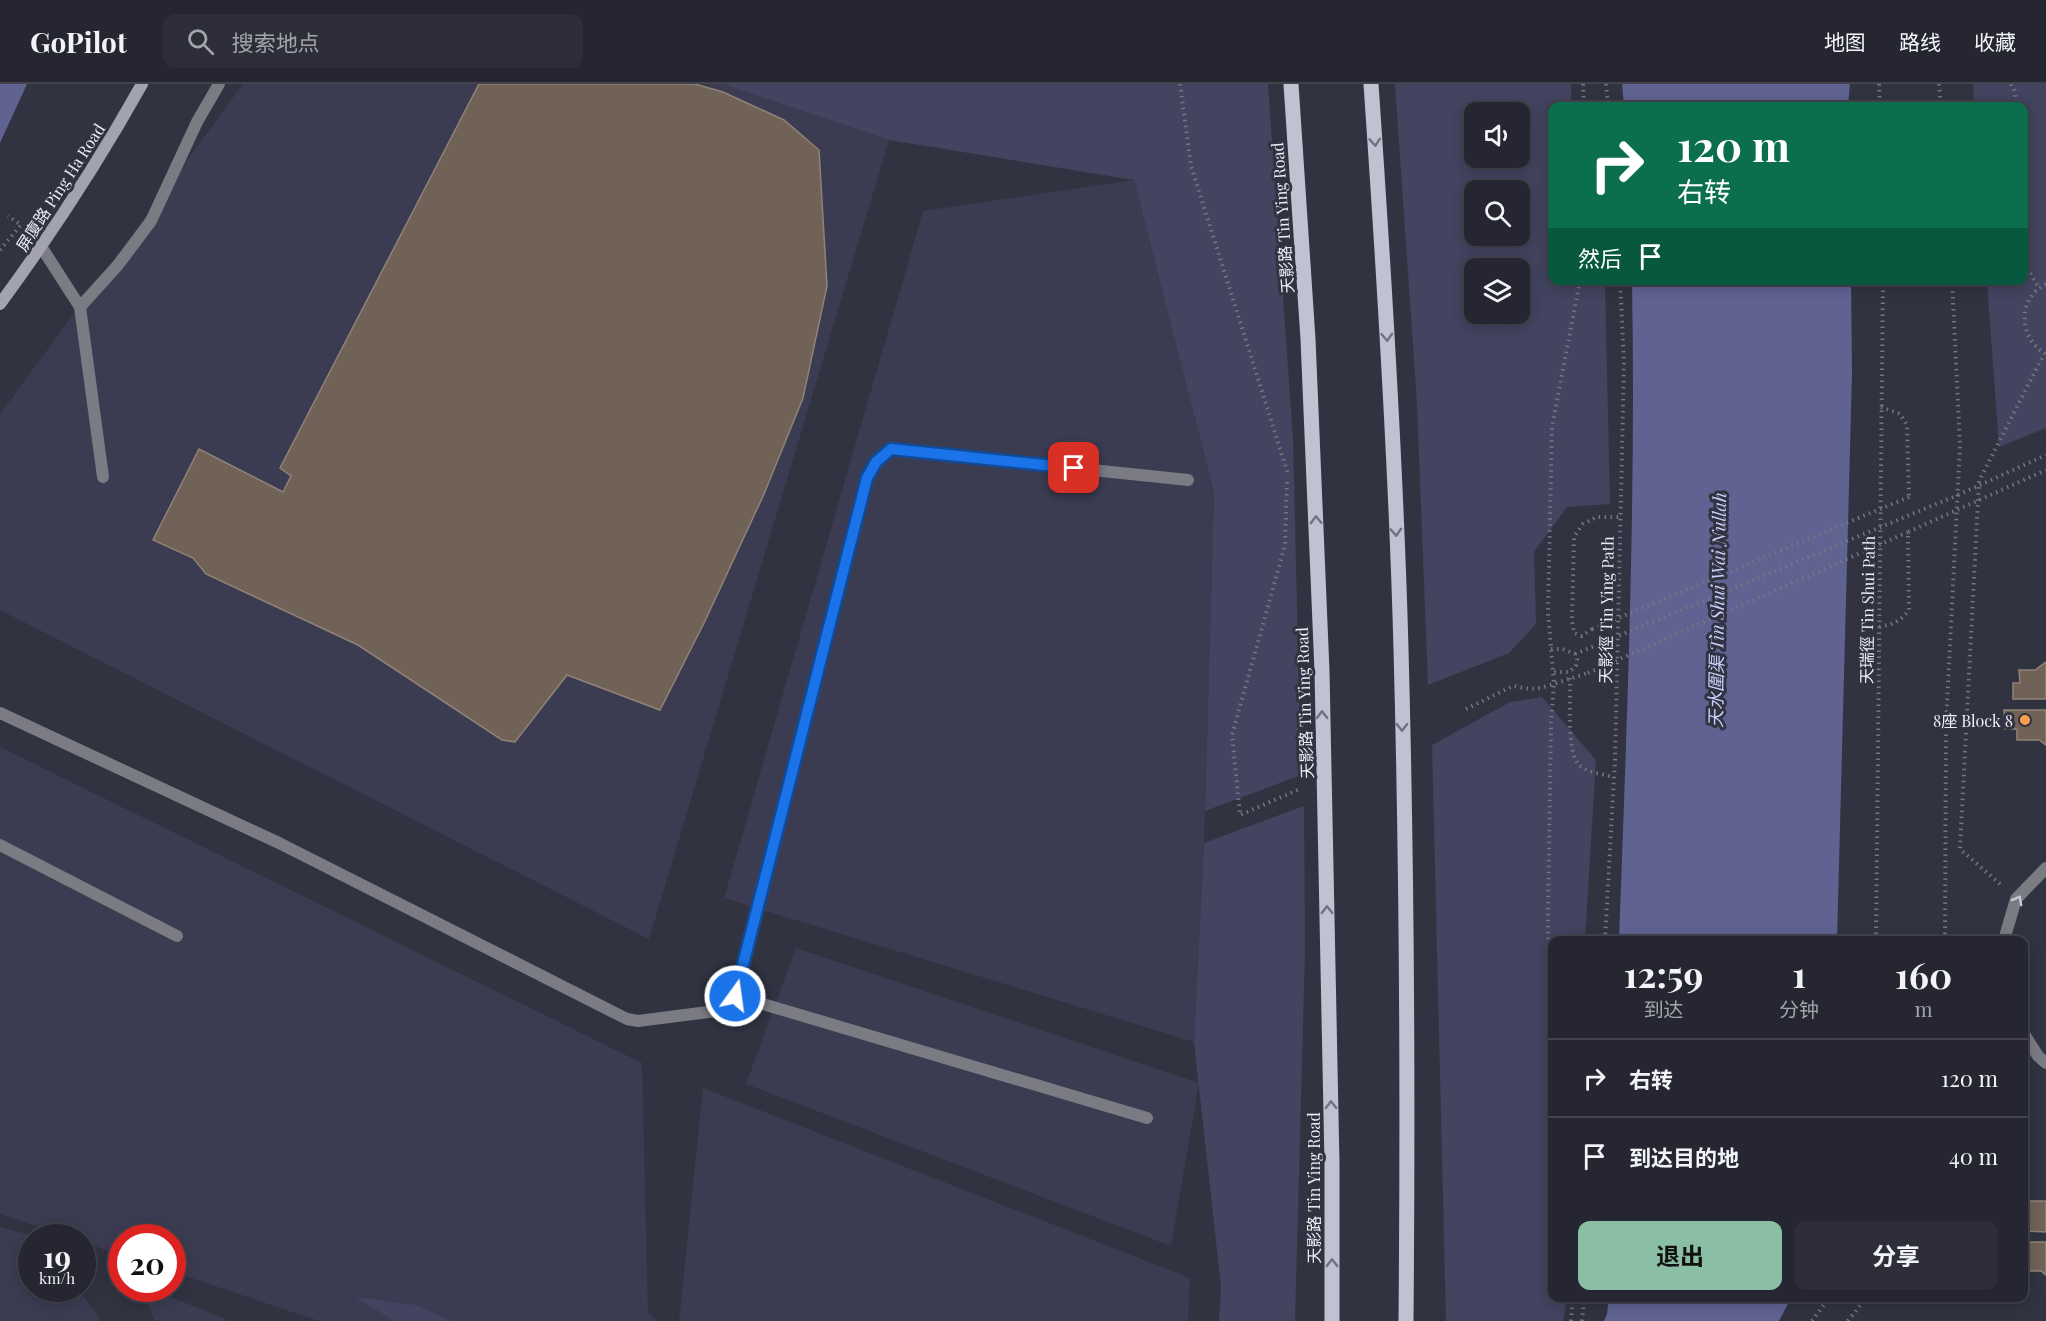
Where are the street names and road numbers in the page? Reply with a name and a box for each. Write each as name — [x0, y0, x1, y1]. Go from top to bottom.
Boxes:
street label: 屏廈路 Ping Ha Road — [11, 119, 109, 255]
street label: 天影路 Tin Ying Road — [1266, 142, 1298, 294]
street label: 天瑞徑 Tin Shui Path — [1855, 535, 1879, 684]
street label: 天影徑 Tin Ying Path — [1594, 536, 1618, 684]
street label: 天影路 Tin Ying Road — [1291, 627, 1317, 779]
street label: 天影路 Tin Ying Road — [1303, 1112, 1324, 1264]

